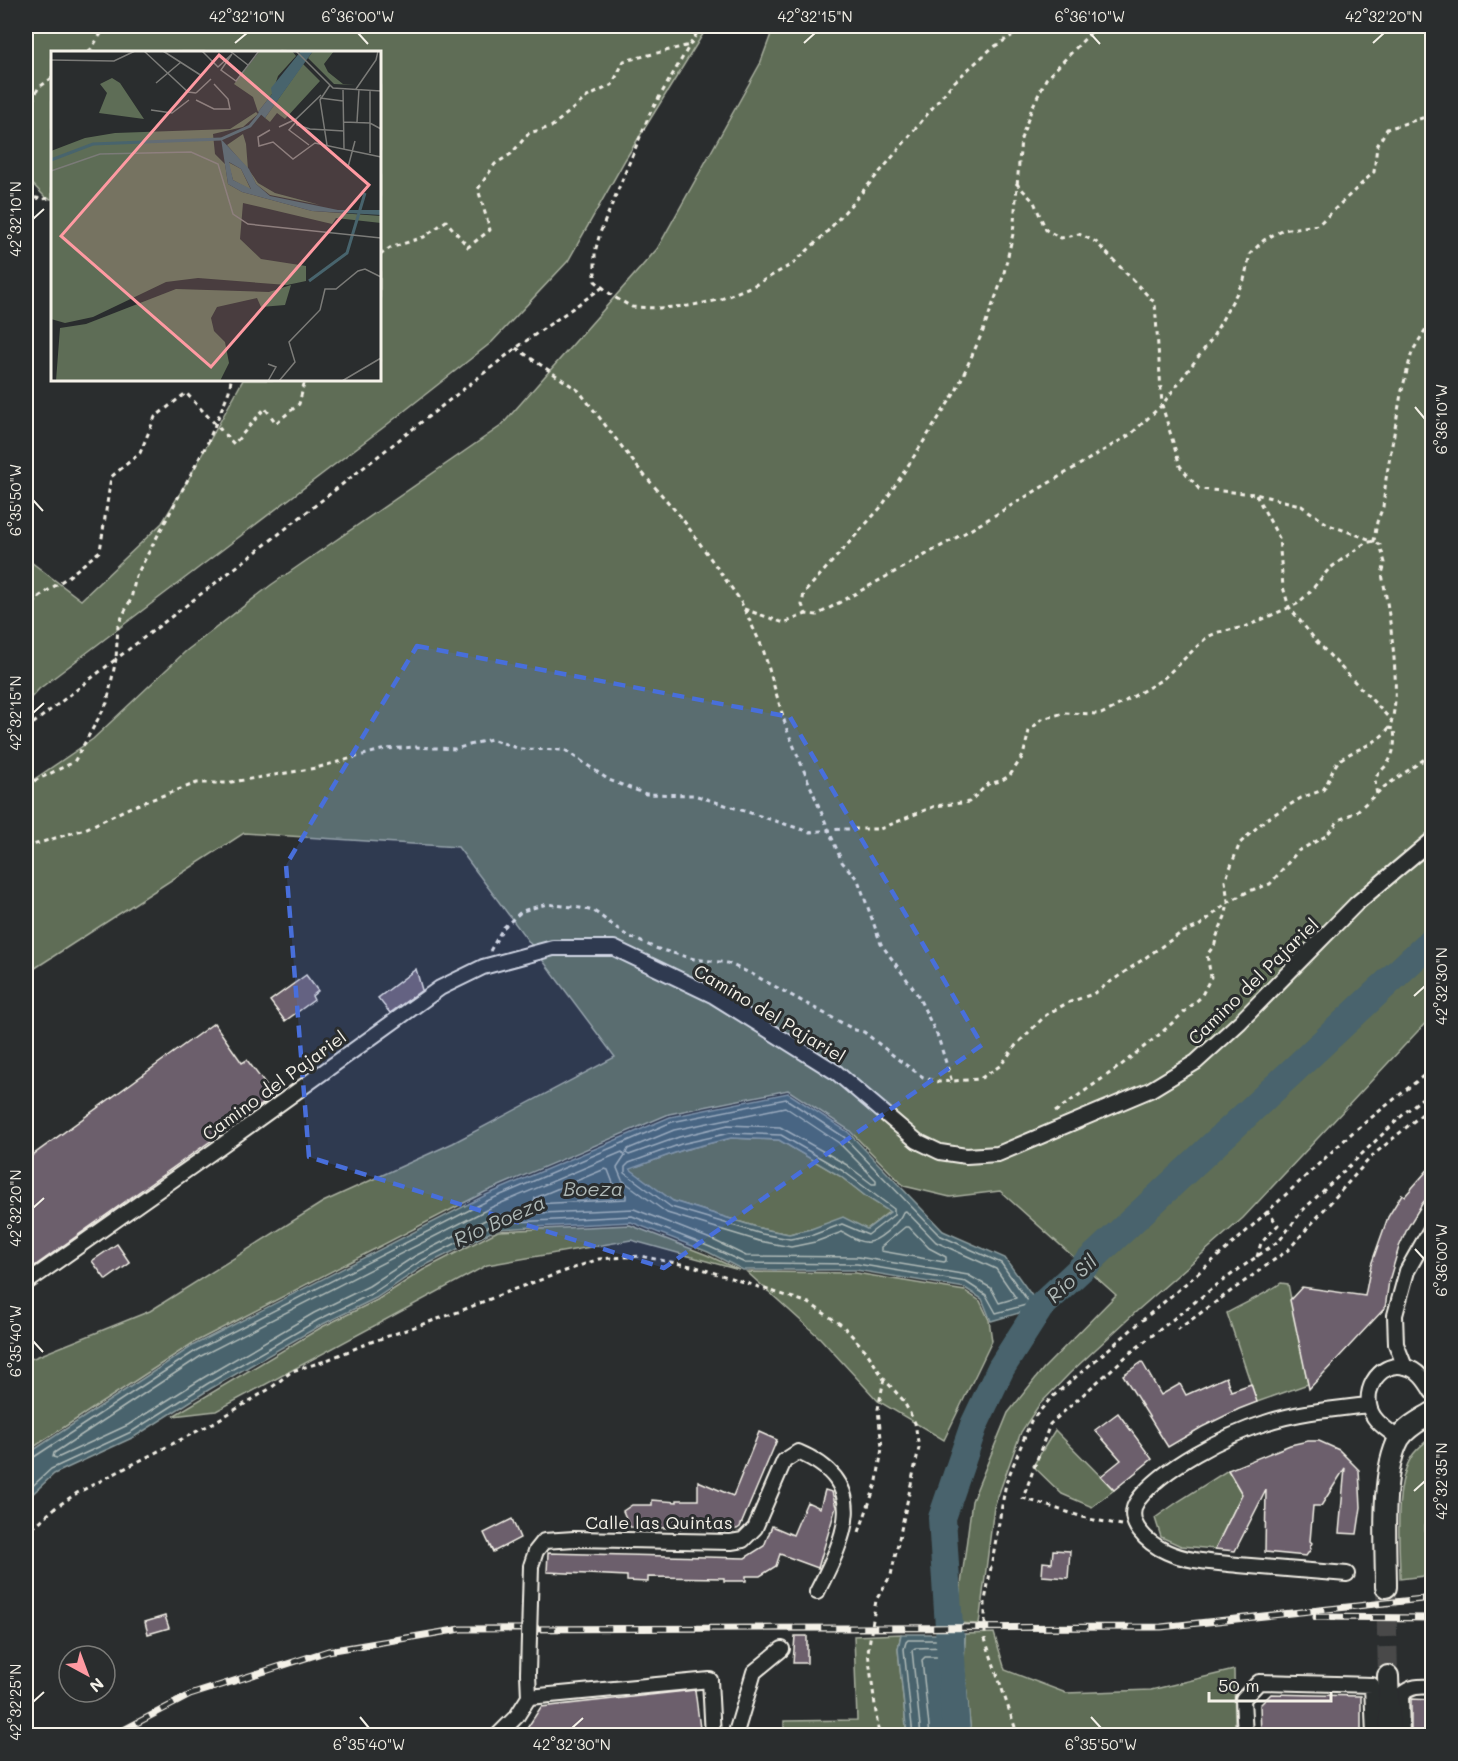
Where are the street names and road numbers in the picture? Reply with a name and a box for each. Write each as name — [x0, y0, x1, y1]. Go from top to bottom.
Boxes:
street label: Camino del Pajariel — [1182, 912, 1324, 1050]
street label: Camino del Pajariel — [690, 958, 850, 1068]
street label: Camino del Pajariel — [197, 1024, 351, 1146]
street label: Calle las Quintas — [585, 1510, 733, 1534]

